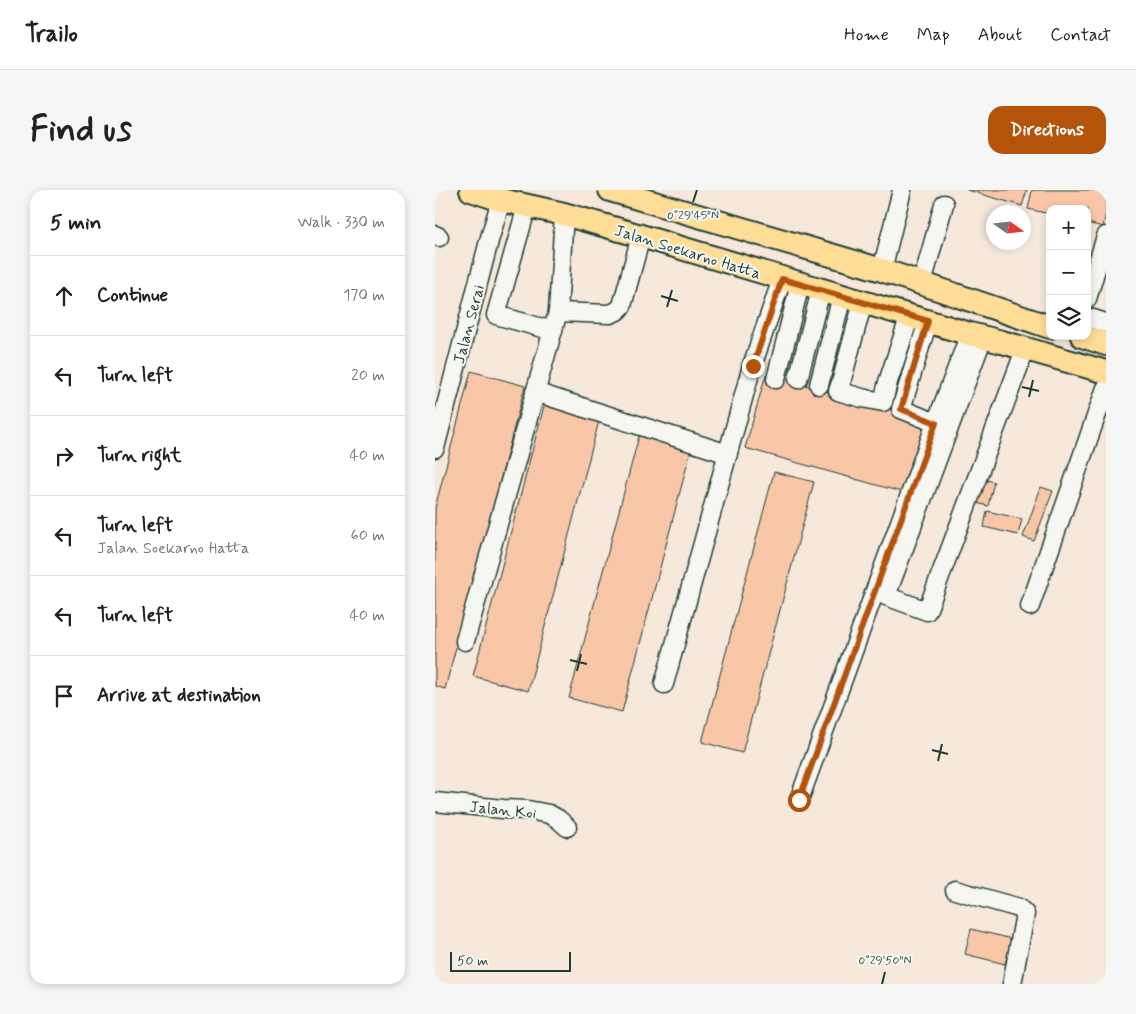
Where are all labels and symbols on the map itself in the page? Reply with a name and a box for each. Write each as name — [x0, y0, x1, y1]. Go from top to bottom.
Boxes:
north arrow — [986, 205, 1031, 250]
text: 0°29'45"N — [667, 208, 719, 224]
street label: Jalan Soekarno Hatta — [612, 220, 763, 285]
street label: Jalan Serai — [449, 283, 490, 366]
route end — [742, 355, 765, 378]
route start — [788, 789, 811, 812]
street label: Jalan Koi — [468, 797, 538, 824]
scale bar — [450, 949, 571, 972]
text: 0°29'50"N — [859, 953, 911, 969]

